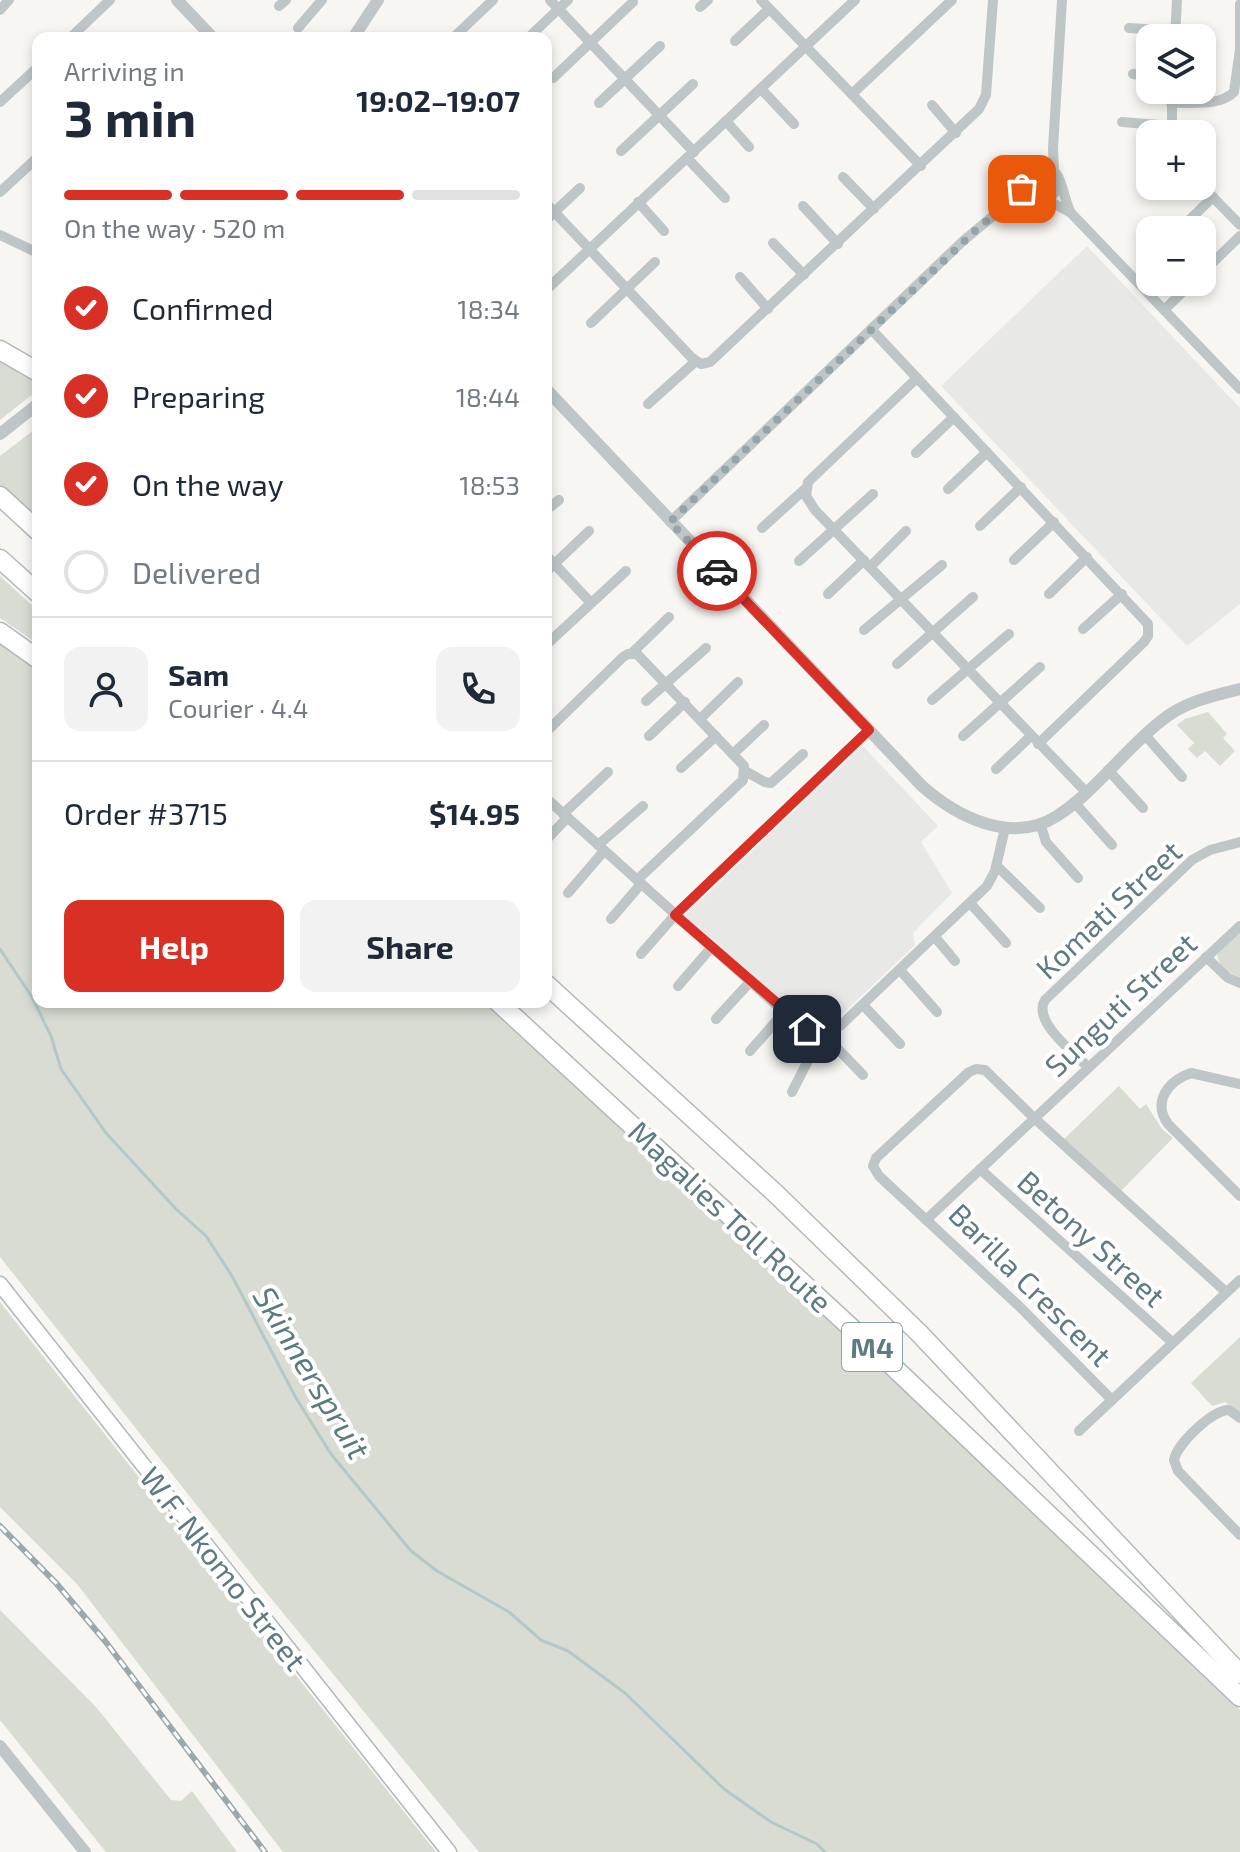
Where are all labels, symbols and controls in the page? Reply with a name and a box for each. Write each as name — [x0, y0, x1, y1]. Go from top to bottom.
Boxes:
map controls — [1136, 24, 1216, 296]
button: layers — [1136, 24, 1216, 104]
text: Arriving in — [64, 55, 185, 86]
text: 19:02–19:07 — [356, 82, 520, 118]
text: 3 min — [64, 85, 196, 147]
button: + — [1136, 120, 1216, 200]
pin — [988, 155, 1056, 223]
icon: bag — [1000, 167, 1044, 211]
text: On the way · 520 m — [64, 212, 285, 243]
button: − — [1136, 216, 1216, 296]
icon: check — [64, 286, 108, 330]
text: Confirmed — [132, 290, 273, 326]
text: 18:34 — [457, 293, 520, 324]
icon: check — [64, 374, 108, 418]
text: Preparing — [132, 378, 265, 414]
text: 18:44 — [456, 381, 520, 412]
icon: check — [64, 462, 108, 506]
text: On the way — [132, 466, 284, 502]
text: 18:53 — [459, 469, 520, 500]
courier — [677, 531, 757, 611]
icon: car — [695, 549, 739, 593]
text: Delivered — [132, 554, 261, 590]
button: person — [64, 647, 148, 731]
button: phone — [436, 647, 520, 731]
text: Sam — [168, 656, 229, 692]
text: Courier · 4.4 — [168, 692, 309, 723]
text: Order #3715 — [64, 795, 228, 831]
text: $14.95 — [429, 795, 520, 831]
street label: Komati Street — [1028, 832, 1188, 986]
button: Help — [64, 900, 284, 992]
button: Share — [300, 900, 520, 992]
street label: Sunguti Street — [1037, 925, 1203, 1083]
pin — [773, 995, 841, 1063]
icon: home — [785, 1007, 829, 1051]
street label: Magalies Toll Route — [622, 1113, 840, 1319]
street label: Betony Street — [1011, 1162, 1173, 1314]
street label: Barilla Crescent — [942, 1195, 1120, 1373]
water label: Skinnerspruit — [246, 1279, 380, 1467]
road number: M4 — [842, 1323, 902, 1371]
street label: W.F. Nkomo Street — [133, 1459, 315, 1677]

